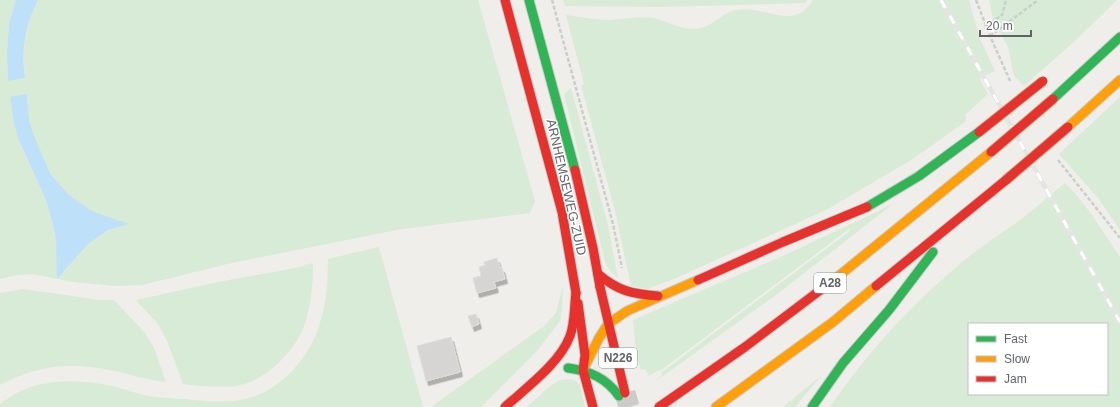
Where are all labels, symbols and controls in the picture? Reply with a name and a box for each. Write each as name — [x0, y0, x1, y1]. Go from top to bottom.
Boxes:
scale bar — [980, 12, 1031, 38]
text: 20 m — [986, 19, 1013, 33]
street label: ARNHEMSEWEG-ZUID — [544, 118, 589, 257]
road number: A28 — [814, 273, 846, 293]
legend — [968, 323, 1108, 395]
text: Fast — [1004, 332, 1028, 346]
road number: N226 — [599, 348, 637, 368]
text: Slow — [1004, 352, 1030, 366]
text: Jam — [1004, 372, 1027, 386]

